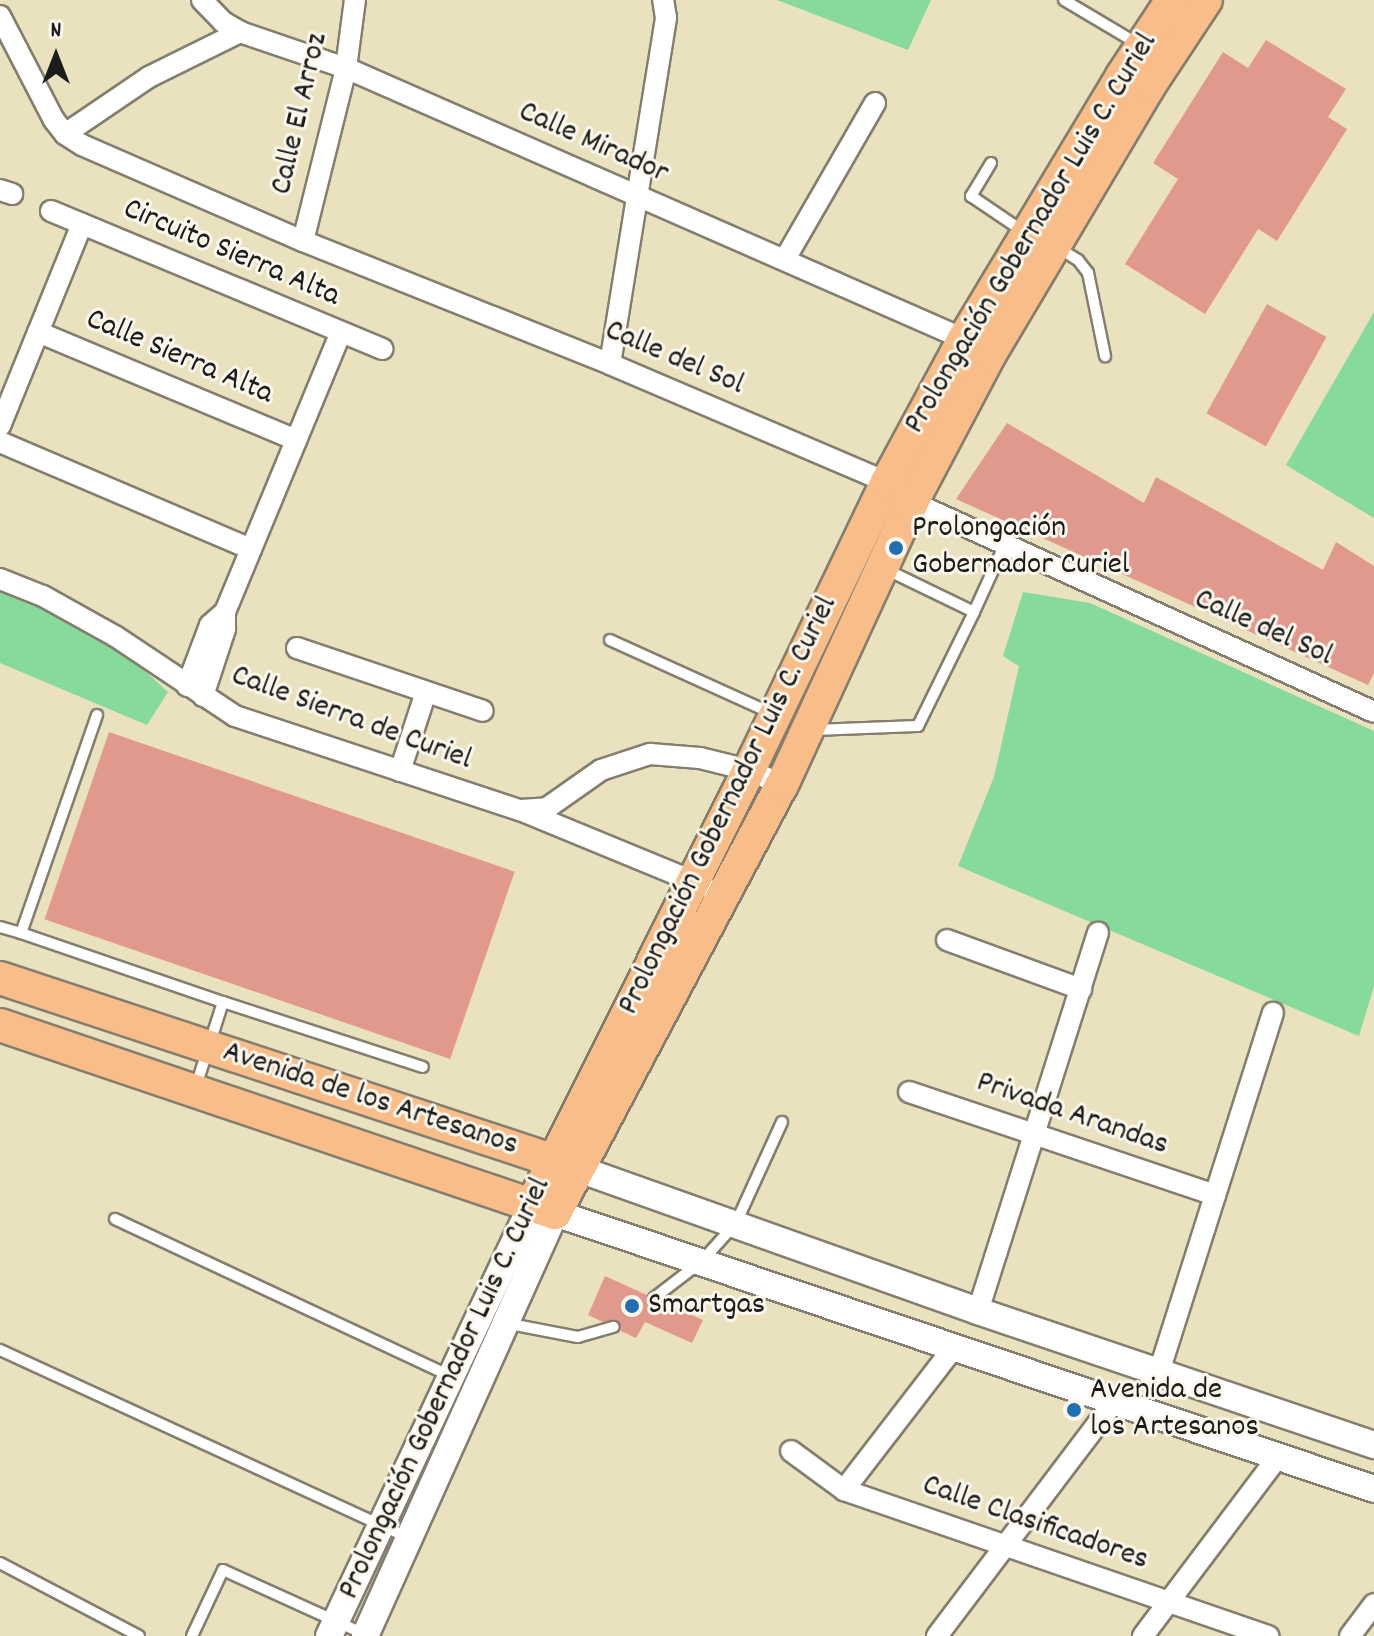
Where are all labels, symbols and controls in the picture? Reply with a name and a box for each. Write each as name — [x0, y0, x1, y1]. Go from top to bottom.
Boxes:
north arrow — [16, 16, 96, 96]
text: N — [51, 16, 61, 47]
street label: Prolongación Gobernador Luis C. Curiel — [897, 27, 1167, 441]
street label: Calle El Arroz — [264, 30, 338, 198]
street label: Calle Mirador — [512, 94, 674, 194]
street label: Circuito Sierra Alta — [117, 191, 345, 317]
street label: Calle Sierra Alta — [80, 301, 278, 415]
street label: Calle del Sol — [599, 313, 749, 405]
place label: Prolongación Gobernador Curiel — [912, 511, 1129, 586]
marker: Prolongación Gobernador Curiel — [887, 539, 905, 557]
street label: Calle del Sol — [1188, 581, 1338, 677]
street label: Prolongación Gobernador Luis C. Curiel — [611, 590, 847, 1022]
street label: Calle Sierra de Curiel — [226, 658, 476, 780]
street label: Avenida de los Artesanos — [218, 1034, 522, 1166]
street label: Privada Arandas — [971, 1064, 1173, 1166]
street label: Prolongación Gobernador Luis C. Curiel — [331, 1172, 561, 1606]
place label: Smartgas — [648, 1287, 765, 1325]
marker: Smartgas — [623, 1297, 641, 1315]
place label: Avenida de los Artesanos — [1090, 1373, 1259, 1448]
marker: Avenida de los Artesanos — [1065, 1401, 1083, 1419]
street label: Calle Clasificadores — [917, 1467, 1153, 1581]

